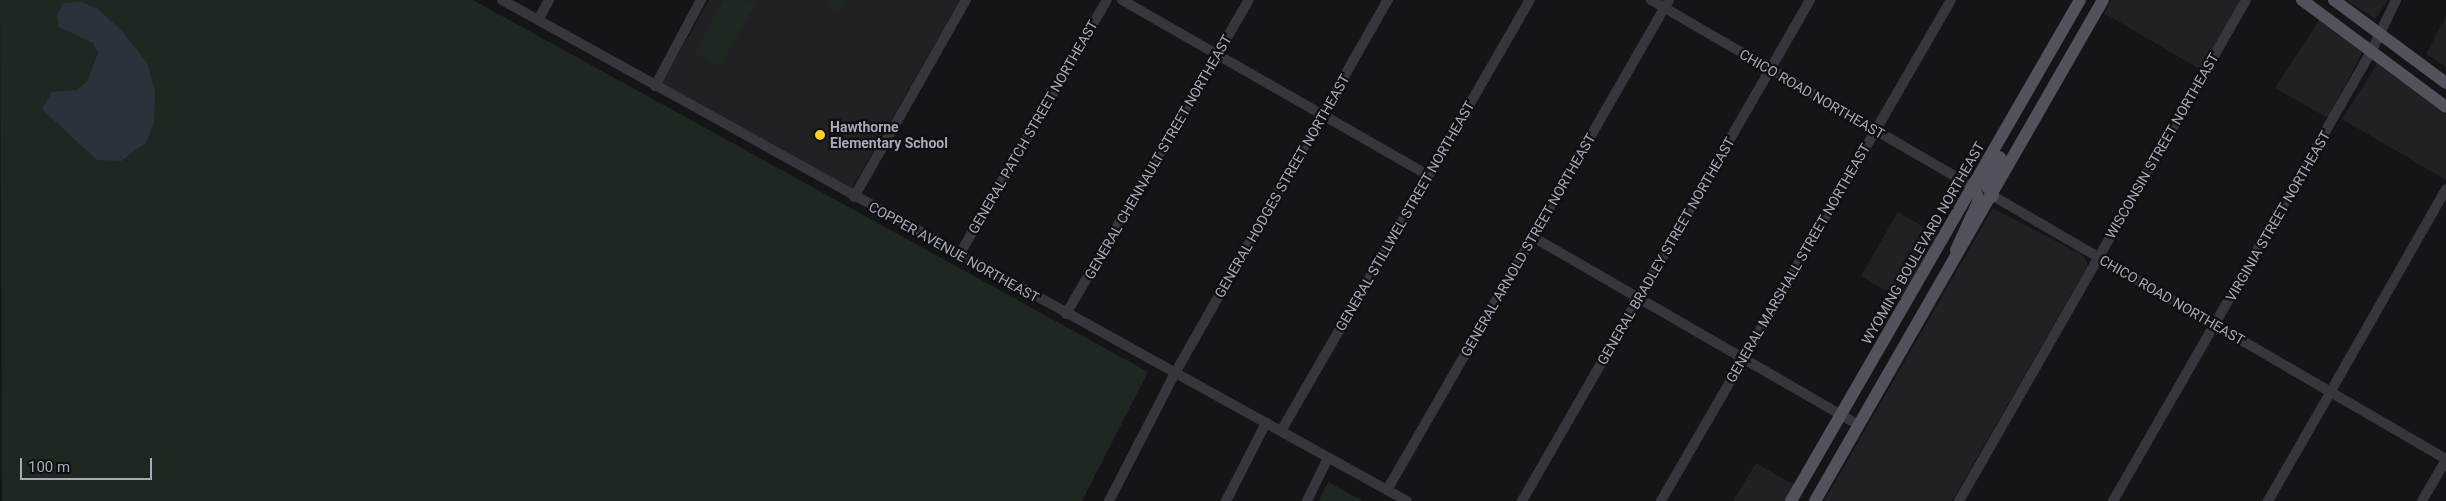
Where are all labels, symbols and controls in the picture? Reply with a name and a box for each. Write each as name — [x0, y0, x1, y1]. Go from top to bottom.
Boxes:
street label: GENERAL PATCH STREET NORTHEAST — [965, 17, 1101, 237]
street label: GENERAL CHENNAULT STREET NORTHEAST — [1081, 32, 1235, 282]
street label: CHICO ROAD NORTHEAST — [1736, 46, 1888, 142]
street label: WISCONSIN STREET NORTHEAST — [2102, 50, 2222, 242]
street label: GENERAL HODGES STREET NORTHEAST — [1211, 71, 1353, 301]
street label: GENERAL STILLWEL STREET NORTHEAST — [1332, 98, 1478, 334]
place label: Hawthorne Elementary School — [830, 119, 948, 152]
street label: VIRGINIA STREET NORTHEAST — [2222, 128, 2334, 304]
marker: Hawthorne Elementary School — [814, 129, 826, 141]
street label: GENERAL ARNOLD STREET NORTHEAST — [1457, 130, 1599, 360]
street label: GENERAL BRADLEY STREET NORTHEAST — [1594, 134, 1738, 368]
street label: WYOMING BOULEVARD NORTHEAST — [1858, 139, 1988, 347]
street label: GENERAL MARSHALL STREET NORTHEAST — [1722, 140, 1874, 386]
street label: COPPER AVENUE NORTHEAST — [866, 198, 1042, 306]
street label: CHICO ROAD NORTHEAST — [2096, 252, 2248, 348]
scale bar — [22, 448, 155, 480]
text: 100 m — [28, 458, 70, 476]

